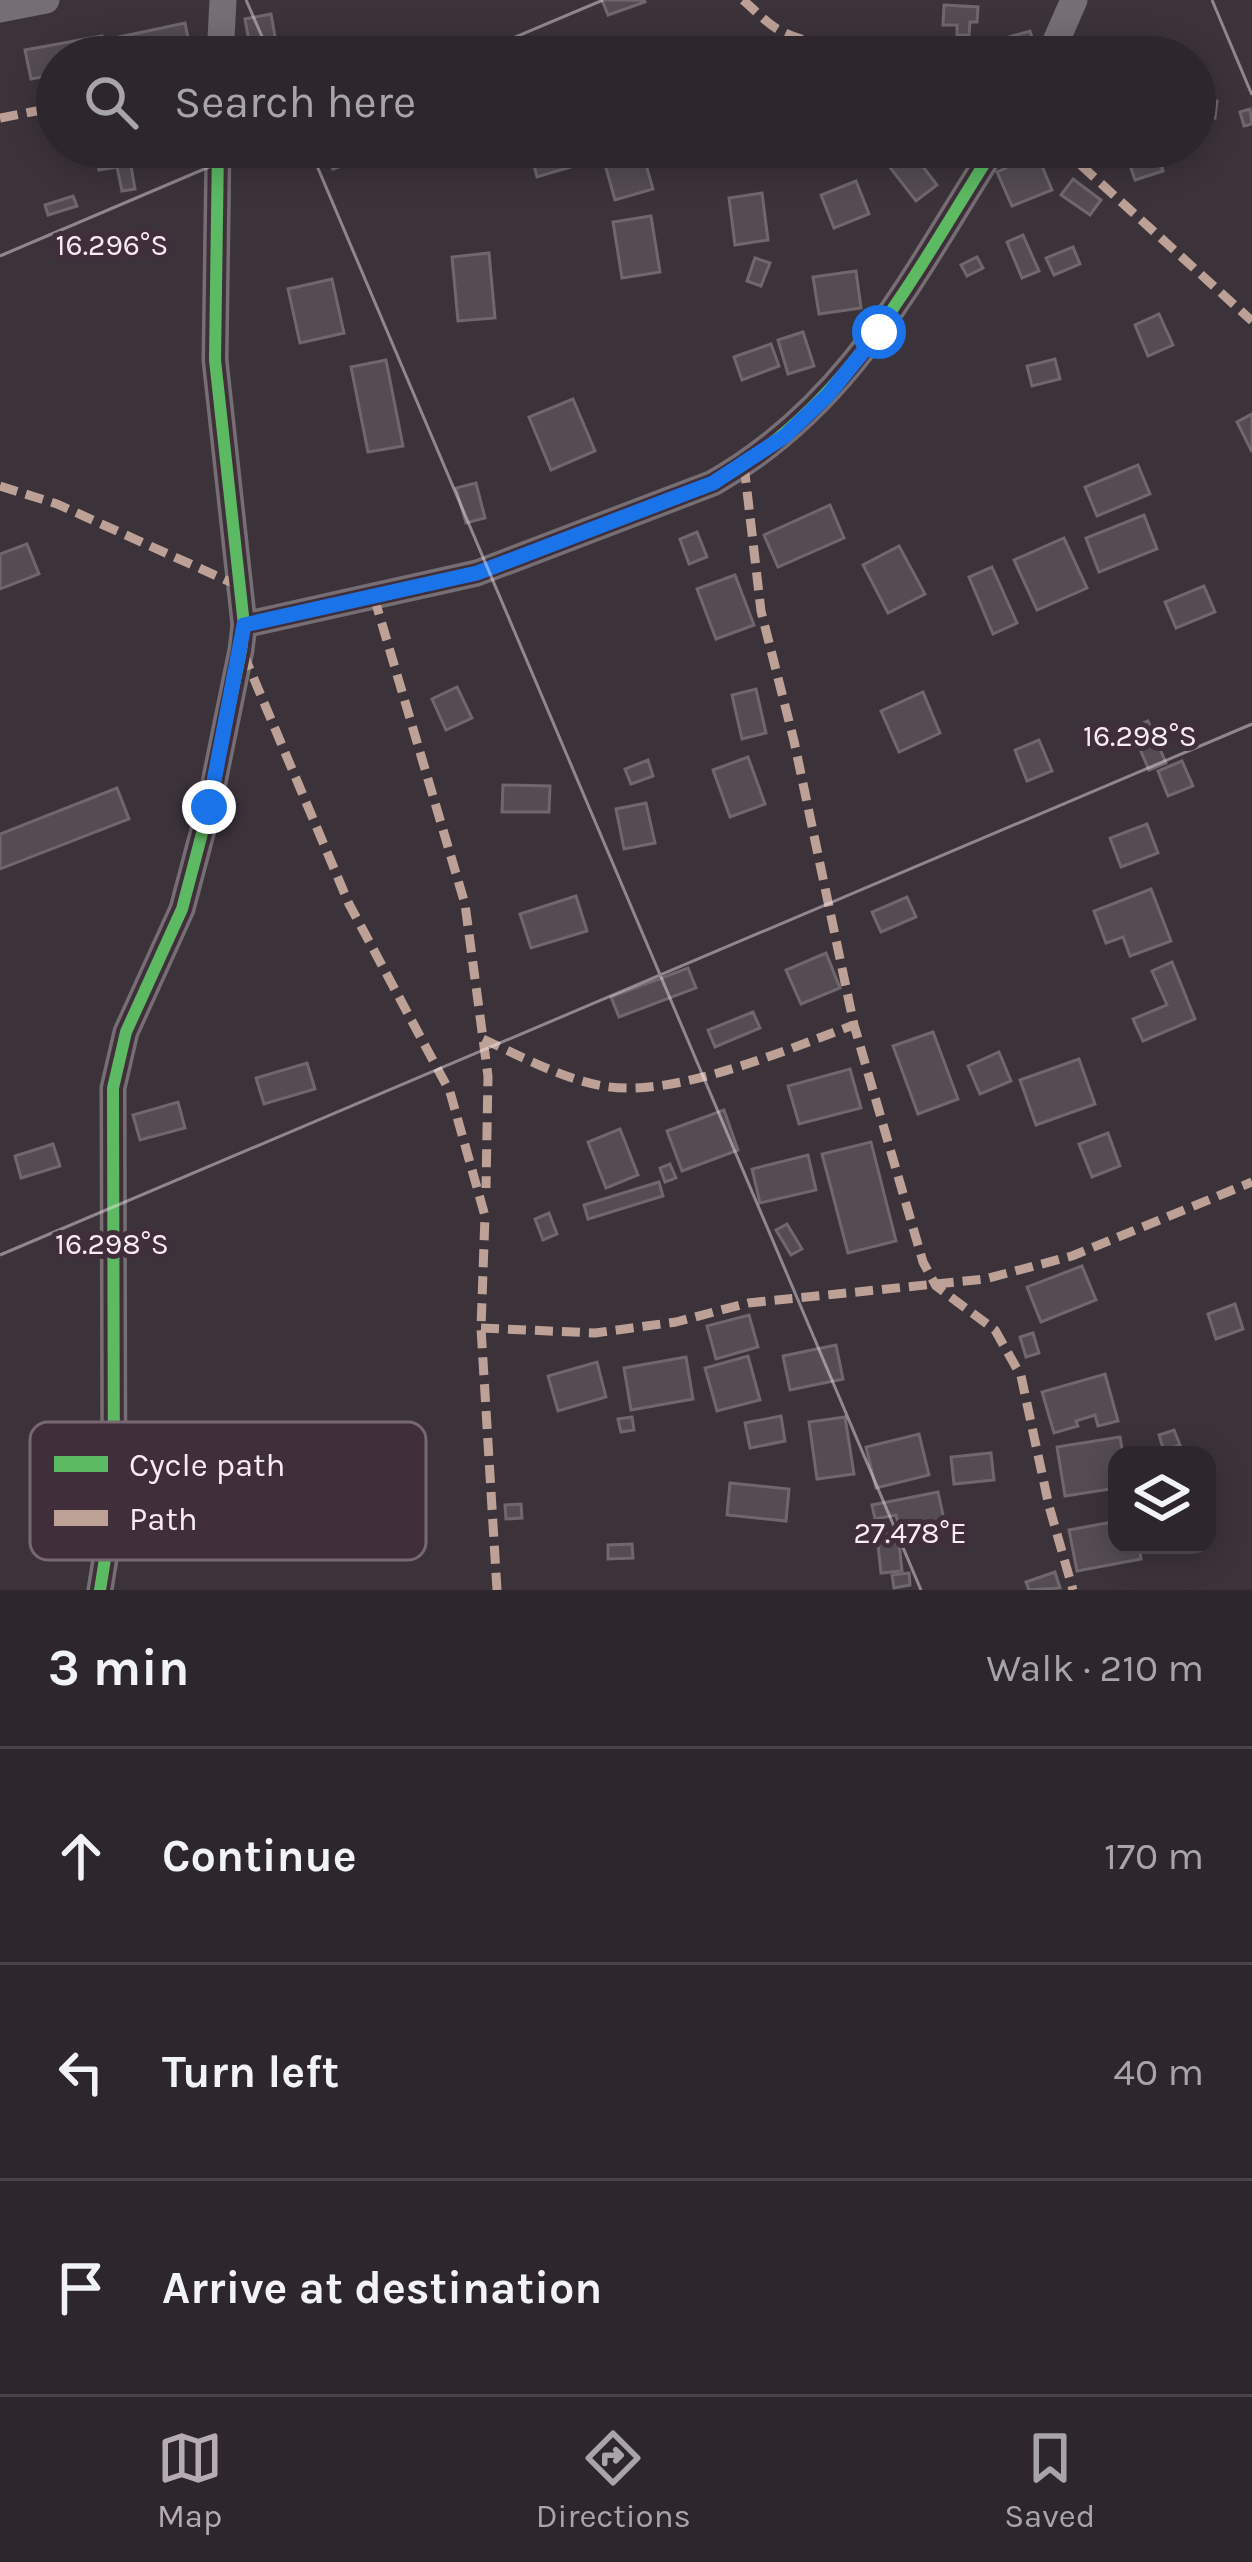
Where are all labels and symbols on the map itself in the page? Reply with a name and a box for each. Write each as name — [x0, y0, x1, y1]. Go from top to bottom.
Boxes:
text: 16.296°S — [56, 227, 168, 263]
route start — [852, 305, 906, 359]
text: 16.298°S — [1083, 718, 1197, 754]
route end — [182, 780, 236, 834]
text: 16.298°S — [55, 1226, 169, 1262]
legend — [30, 1422, 426, 1560]
text: Cycle path — [129, 1446, 285, 1484]
text: Path — [129, 1500, 198, 1538]
text: 27.478°E — [853, 1515, 967, 1551]

